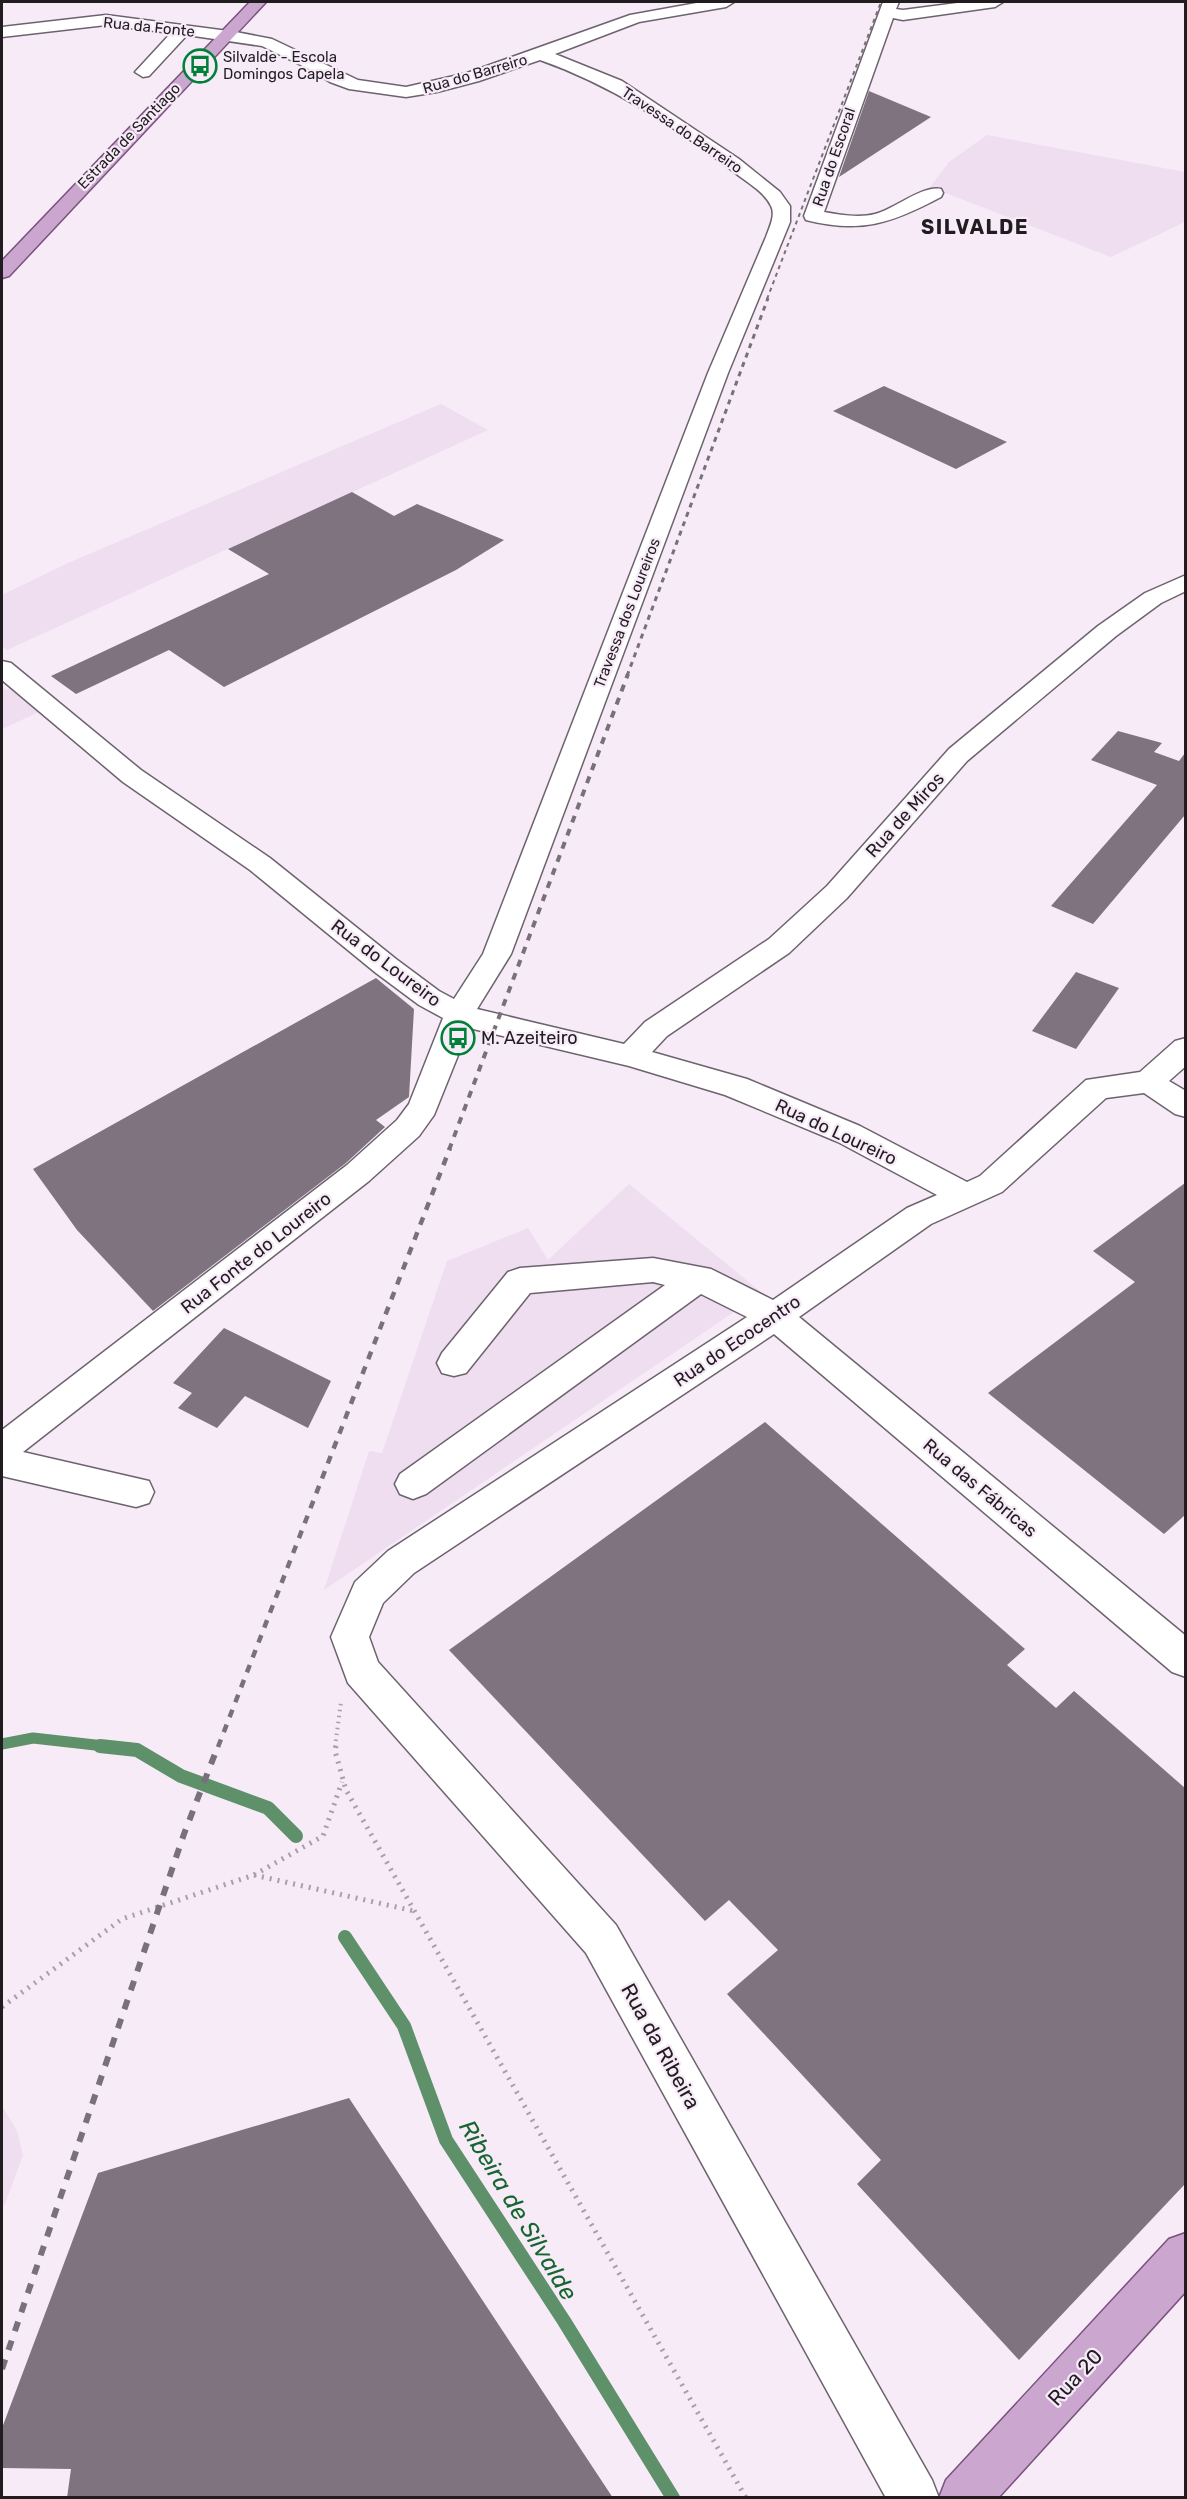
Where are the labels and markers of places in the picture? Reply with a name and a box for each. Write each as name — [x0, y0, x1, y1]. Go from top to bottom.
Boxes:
bus stop icon: Silvalde - Escola Domingos Capela — [182, 48, 218, 84]
place label: Silvalde - Escola Domingos Capela — [223, 48, 344, 83]
bus stop icon: M. Azeiteiro — [440, 1020, 476, 1056]
place label: M. Azeiteiro — [481, 1027, 578, 1049]

